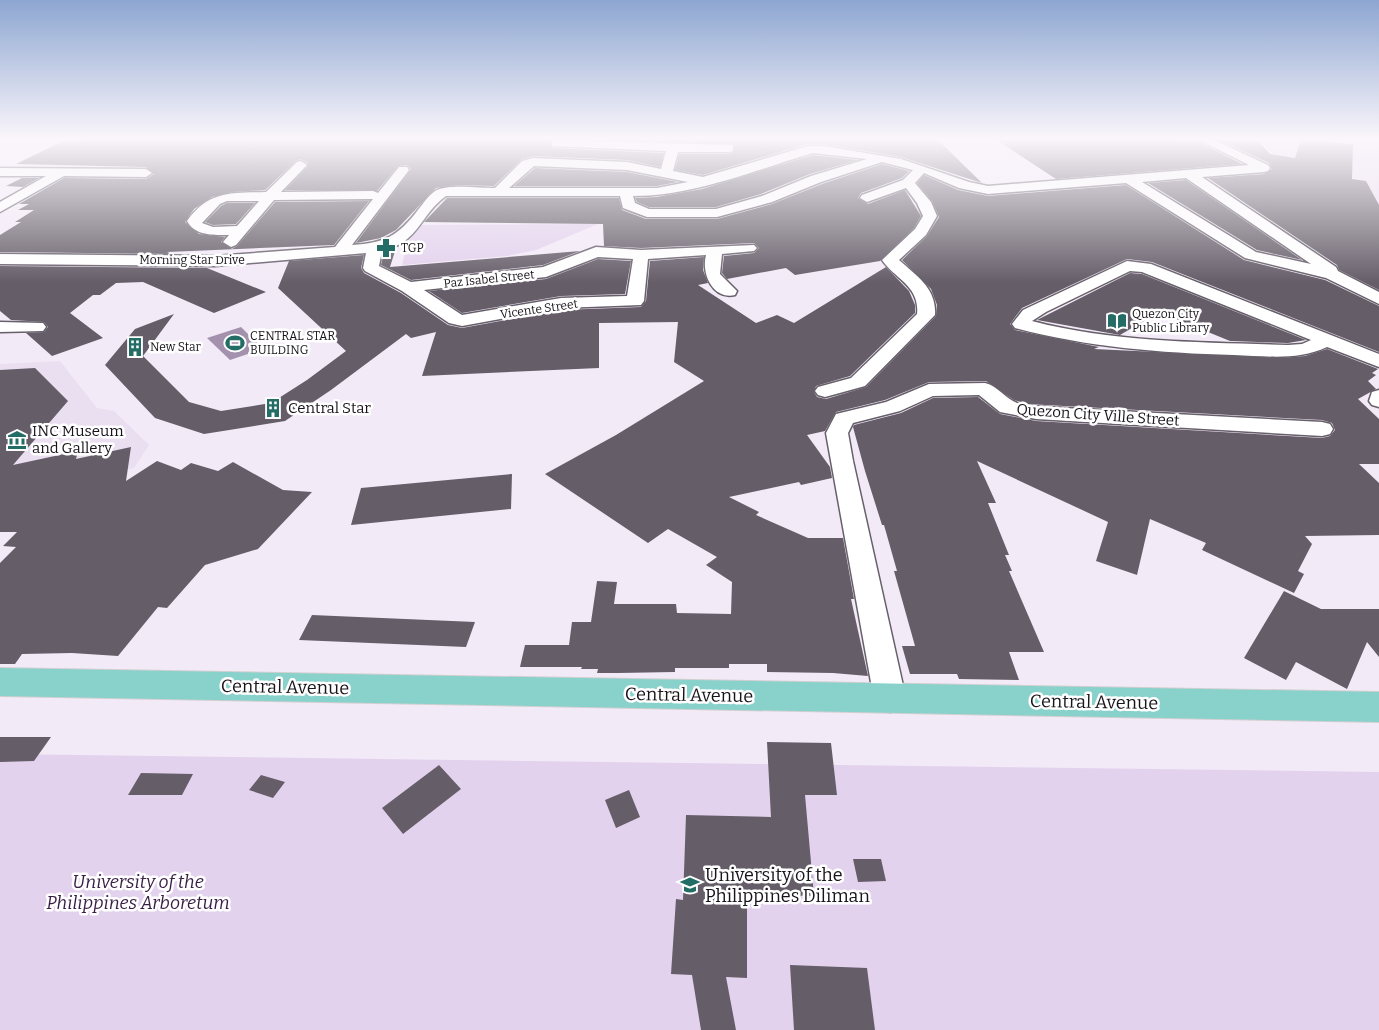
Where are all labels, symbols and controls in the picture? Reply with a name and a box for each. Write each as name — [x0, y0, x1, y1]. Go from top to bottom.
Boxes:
pharmacy icon: TGP — [375, 237, 397, 259]
place label: TGP — [401, 241, 424, 255]
street label: Morning Star Drive — [139, 253, 245, 267]
street label: Paz Isabel Street — [443, 267, 536, 291]
street label: Vicente Street — [499, 297, 579, 321]
place label: Quezon City Public Library — [1132, 307, 1210, 335]
library icon: Quezon City Public Library — [1106, 310, 1128, 332]
place label: CENTRAL STAR BUILDING — [250, 329, 335, 357]
sports icon: CENTRAL STAR BUILDING — [224, 332, 246, 354]
building icon: New Star — [124, 336, 146, 358]
place label: New Star — [150, 340, 201, 354]
building icon: Central Star — [262, 397, 284, 419]
place label: Central Star — [288, 399, 371, 417]
street label: Quezon City Ville Street — [1016, 400, 1181, 430]
place label: INC Museum and Gallery — [32, 422, 124, 457]
museum icon: INC Museum and Gallery — [6, 429, 28, 451]
street label: Central Avenue — [221, 675, 349, 699]
street label: Central Avenue — [625, 683, 753, 707]
street label: Central Avenue — [1030, 690, 1158, 714]
place label: University of the Philippines Diliman — [705, 864, 870, 907]
park label: University of the Philippines Arboretum — [46, 871, 230, 914]
school or university icon: University of the Philippines Diliman — [679, 874, 701, 896]

